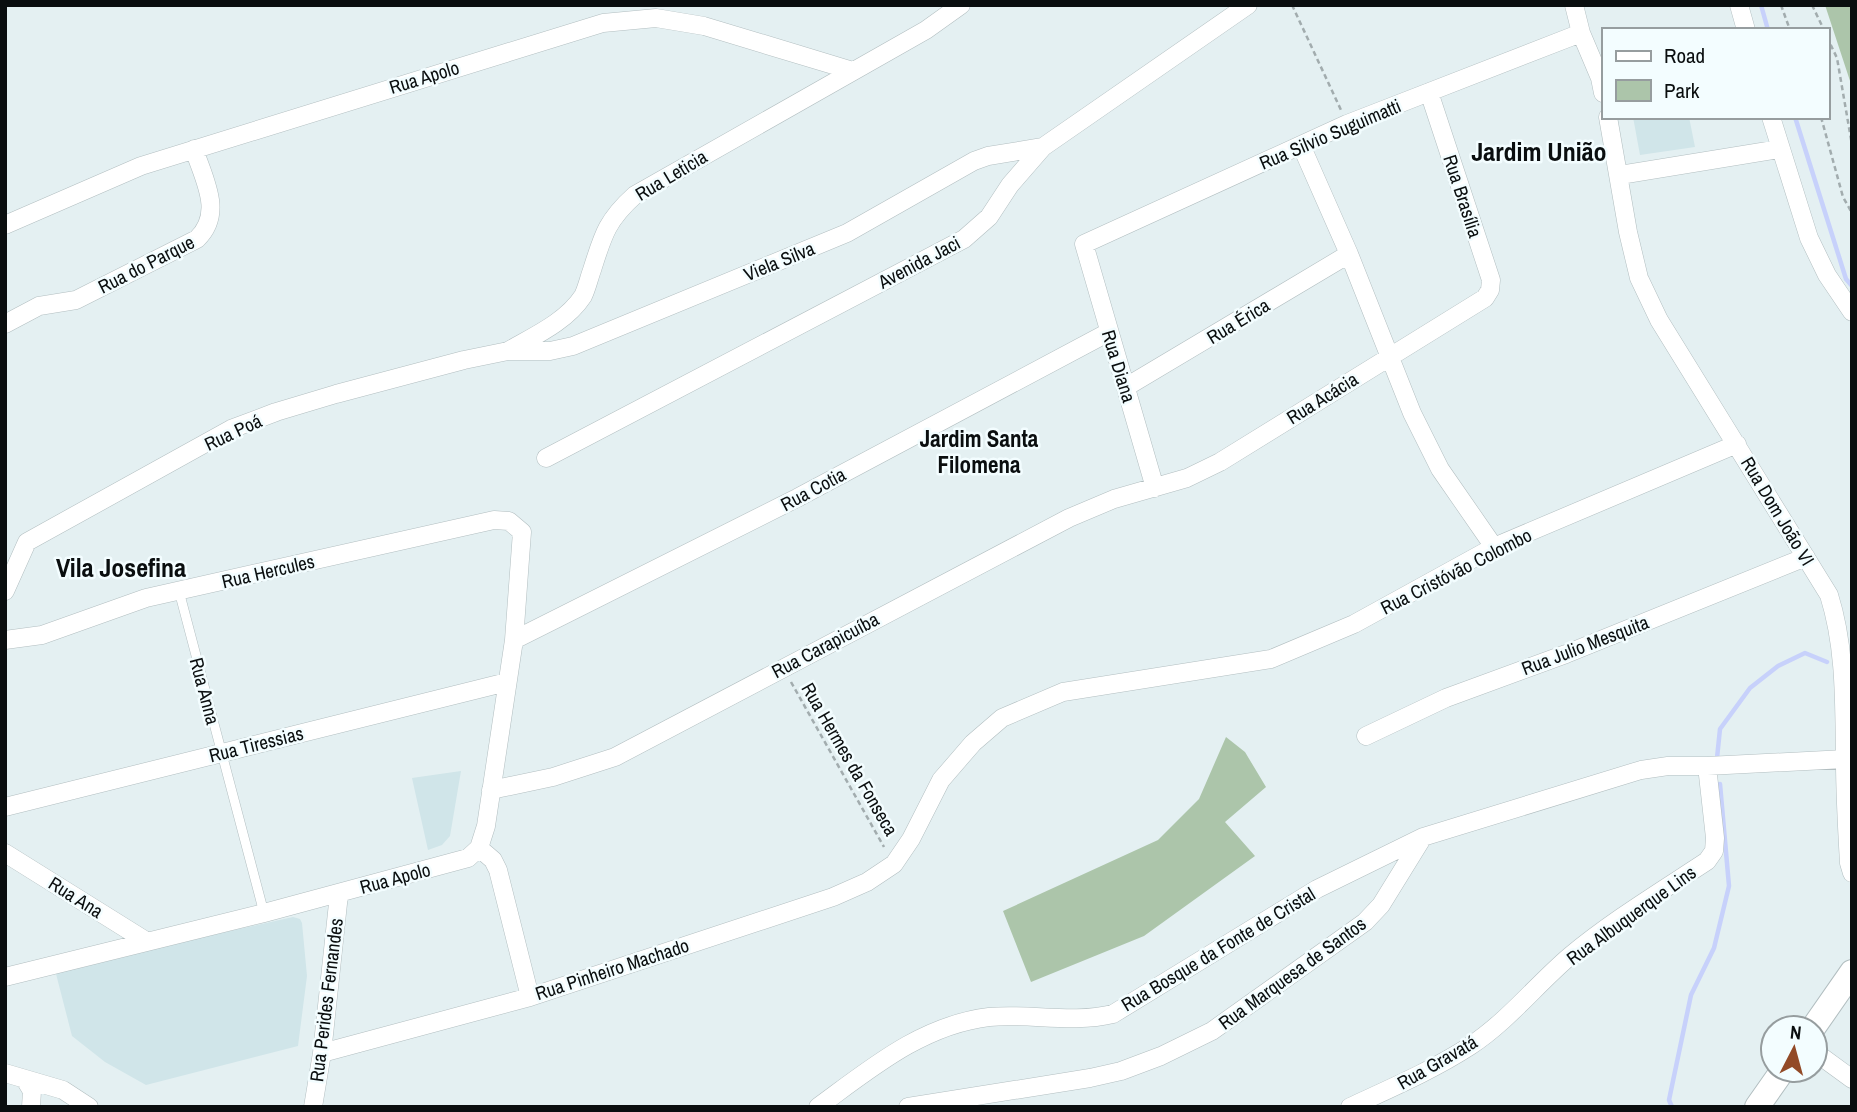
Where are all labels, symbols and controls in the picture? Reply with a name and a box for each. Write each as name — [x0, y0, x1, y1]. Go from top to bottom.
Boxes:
legend — [1602, 28, 1829, 119]
text: Road — [1664, 41, 1705, 70]
street label: Rua Apolo — [386, 54, 462, 100]
text: Park — [1664, 76, 1700, 105]
street label: Rua Silvio Suguimatti — [1255, 92, 1405, 176]
district label: Jardim União — [1471, 134, 1607, 169]
street label: Rua Leticia — [630, 143, 712, 207]
street label: Rua Brasília — [1437, 151, 1489, 241]
street label: Rua do Parque — [93, 229, 199, 299]
street label: Avenida Jaci — [872, 229, 965, 295]
street label: Viela Silva — [740, 235, 819, 287]
street label: Rua Érica — [1202, 292, 1275, 350]
street label: Rua Diana — [1096, 327, 1142, 406]
street label: Rua Acácia — [1281, 366, 1363, 430]
street label: Rua Poá — [200, 407, 266, 457]
district label: Jardim Santa Filomena — [920, 423, 1039, 480]
street label: Rua Dom João VI — [1735, 452, 1821, 570]
street label: Rua Cotia — [776, 461, 850, 517]
street label: Rua Cristóvão Colombo — [1376, 522, 1536, 620]
street label: Rua Hercules — [219, 548, 317, 594]
district label: Vila Josefina — [56, 550, 186, 585]
street label: Rua Carapicuíba — [767, 606, 883, 684]
street label: Rua Julio Mesquita — [1518, 609, 1653, 681]
street label: Rua Anna — [184, 655, 226, 728]
street label: Rua Hermes da Fonseca — [796, 678, 905, 840]
street label: Rua Tiressias — [206, 720, 306, 768]
street label: Rua Apolo — [357, 856, 433, 900]
street label: Rua Albuquerque Lins — [1561, 859, 1701, 971]
street label: Rua Ana — [44, 870, 109, 924]
street label: Rua Bosque da Fonte de Cristal — [1116, 881, 1320, 1017]
street label: Rua Marquesa de Santos — [1213, 910, 1371, 1035]
street label: Rua Perides Fernandes — [303, 916, 349, 1083]
street label: Rua Pinheiro Machado — [532, 932, 692, 1006]
north arrow — [1759, 1014, 1829, 1084]
text: N — [1789, 1019, 1803, 1046]
street label: Rua Gravatá — [1392, 1028, 1482, 1095]

